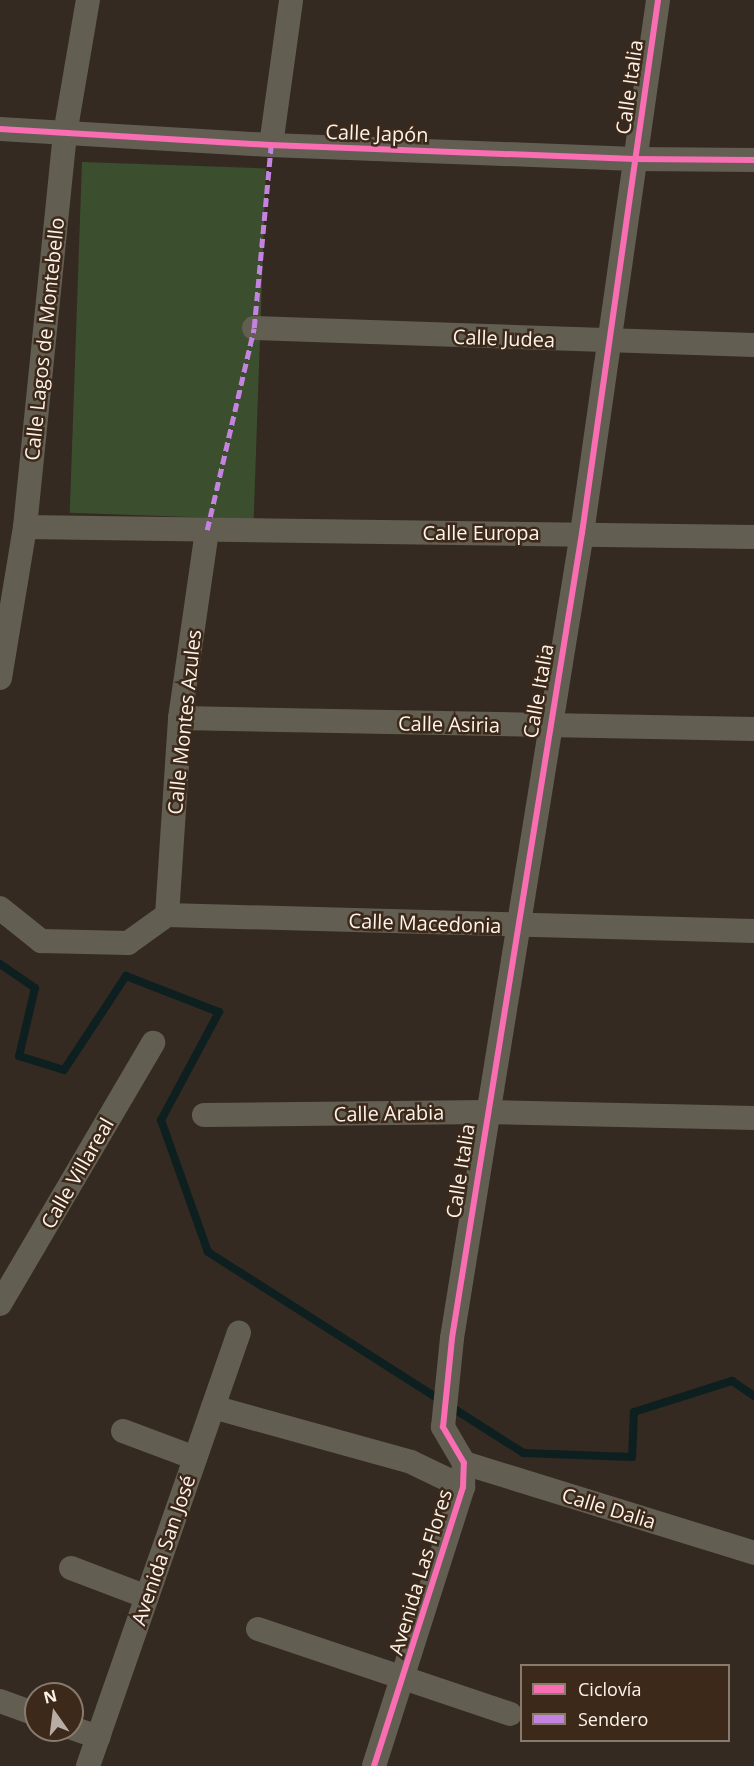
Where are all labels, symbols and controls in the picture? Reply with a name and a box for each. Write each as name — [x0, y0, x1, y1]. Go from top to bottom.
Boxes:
street label: Calle Italia — [610, 38, 648, 136]
street label: Calle Japón — [325, 119, 429, 147]
street label: Calle Lagos de Montebello — [19, 216, 69, 462]
street label: Calle Judea — [452, 324, 556, 352]
street label: Calle Europa — [422, 520, 540, 544]
street label: Calle Montes Azules — [162, 628, 206, 816]
street label: Calle Italia — [518, 642, 558, 740]
street label: Calle Asiria — [398, 711, 500, 737]
street label: Calle Macedonia — [348, 908, 502, 938]
street label: Calle Arabia — [334, 1100, 444, 1126]
street label: Calle Villareal — [36, 1113, 118, 1233]
street label: Calle Italia — [441, 1122, 479, 1220]
street label: Avenida San José — [126, 1472, 200, 1628]
street label: Calle Dalia — [559, 1482, 659, 1534]
street label: Avenida Las Flores — [383, 1486, 457, 1658]
legend — [520, 1664, 730, 1742]
text: Ciclovía — [578, 1677, 641, 1701]
north arrow — [24, 1682, 84, 1742]
text: N — [41, 1684, 59, 1709]
text: Sendero — [578, 1707, 648, 1731]

